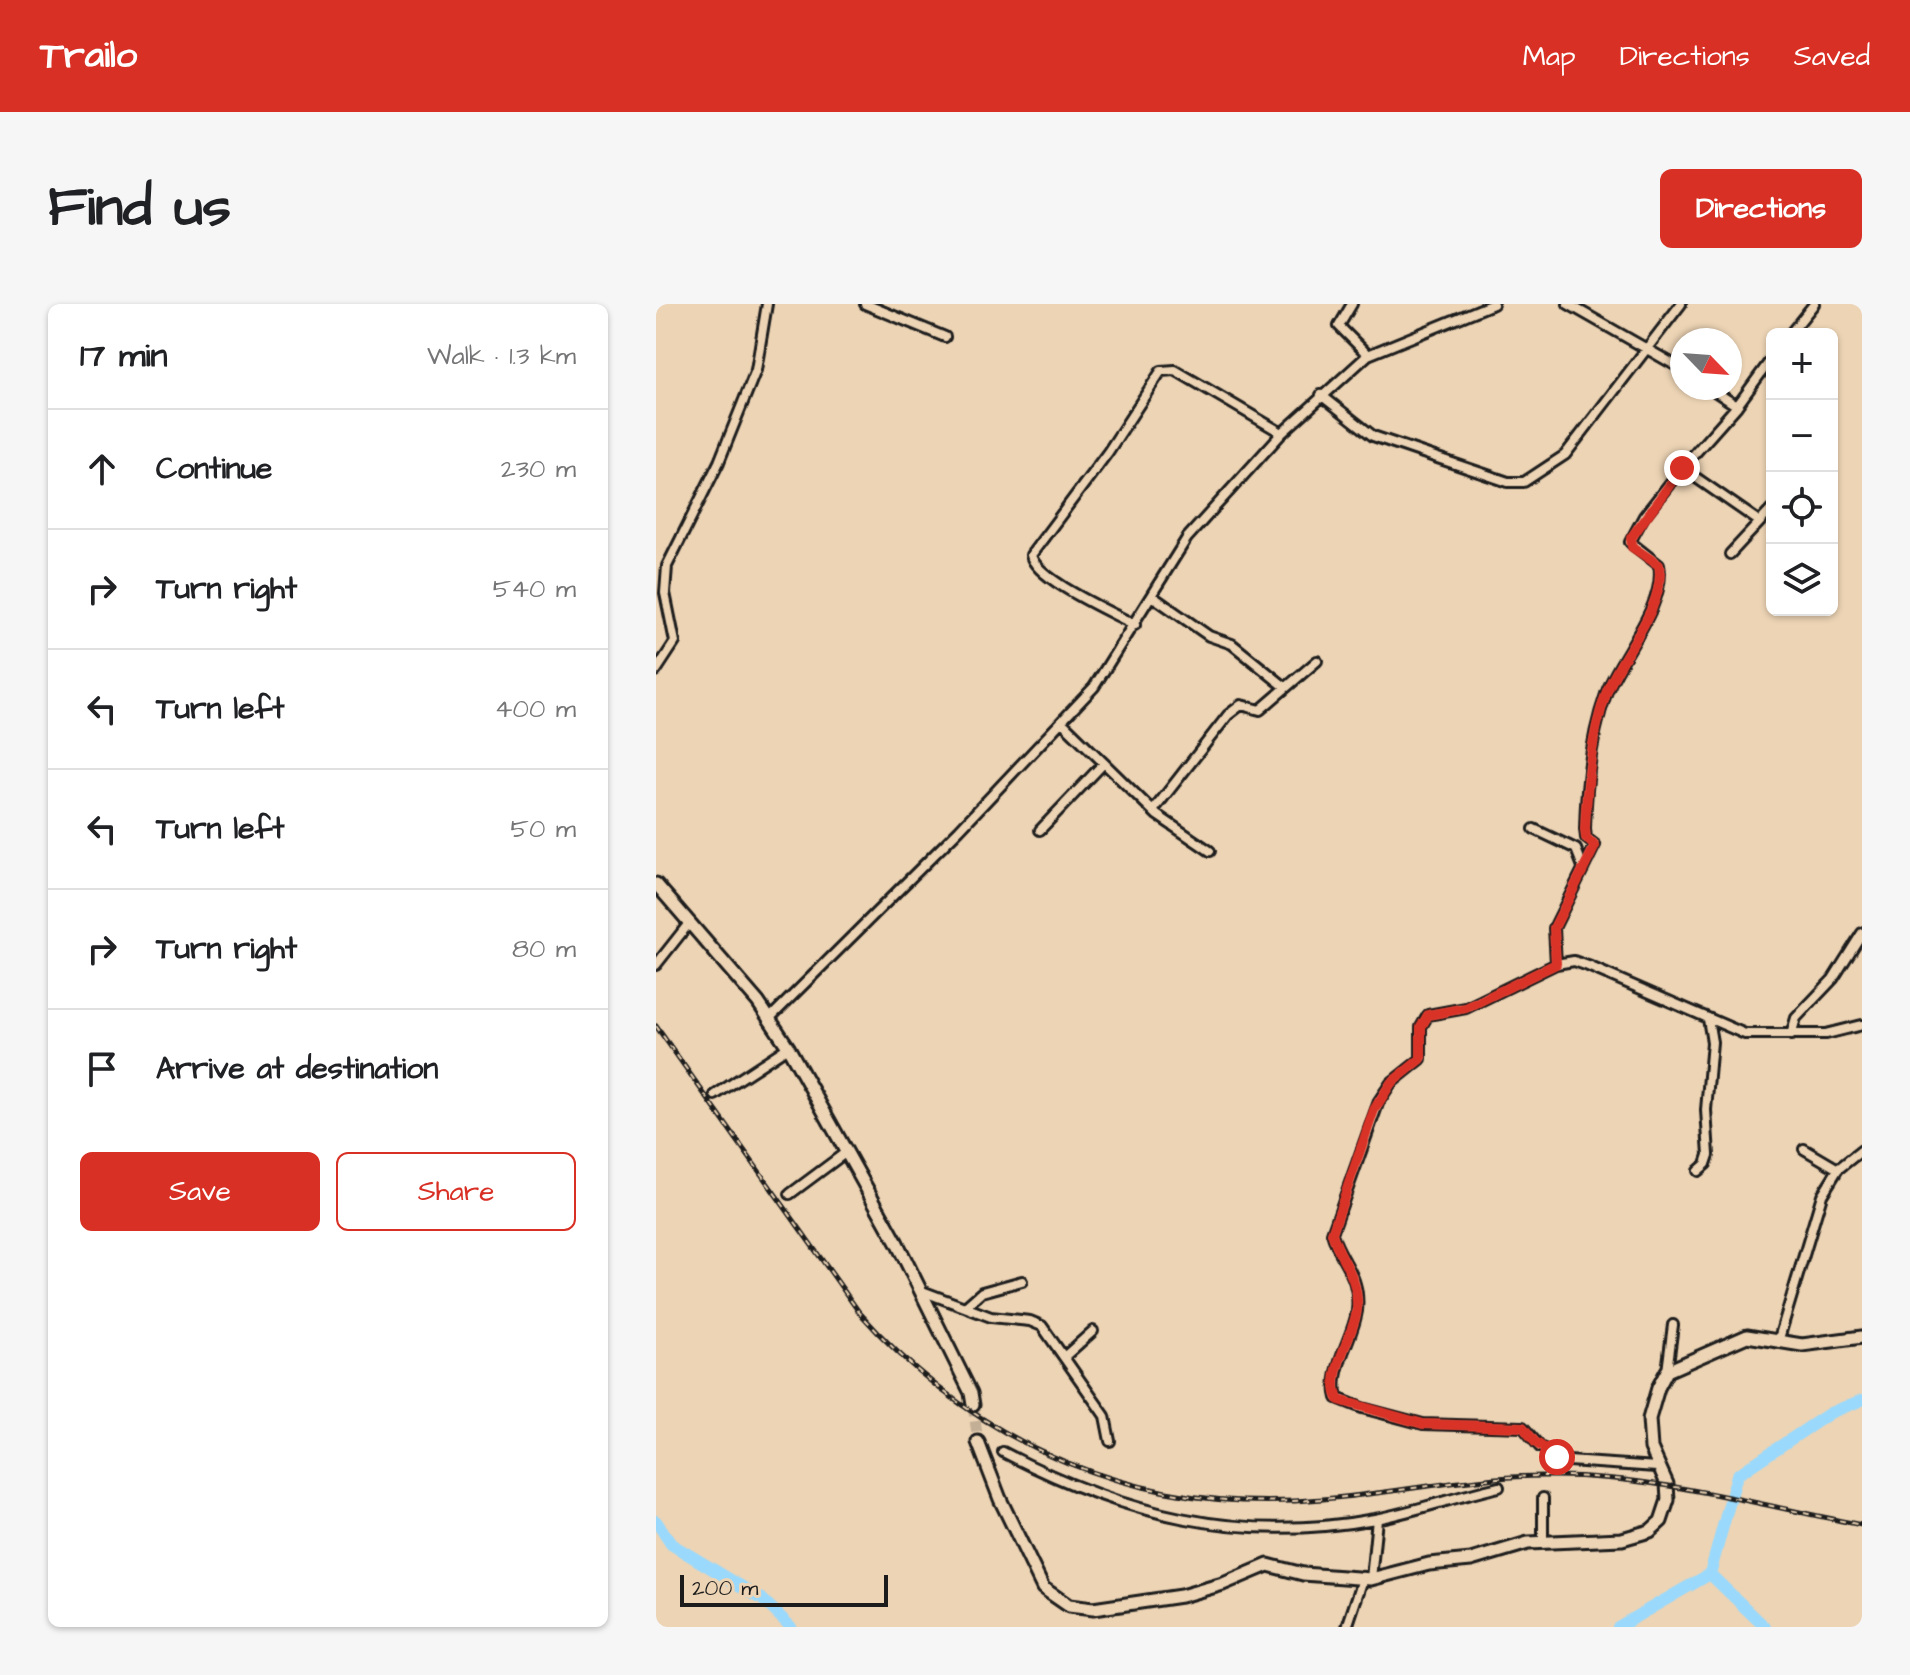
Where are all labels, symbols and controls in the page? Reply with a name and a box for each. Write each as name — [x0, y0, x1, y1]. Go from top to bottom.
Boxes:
text: Trailo — [40, 30, 137, 82]
text: Map — [1523, 37, 1576, 76]
text: Directions — [1620, 37, 1750, 76]
text: Saved — [1794, 37, 1870, 76]
text: Find us — [48, 169, 231, 247]
button: Directions — [1660, 169, 1862, 248]
north arrow — [1670, 328, 1742, 400]
map controls — [1766, 328, 1838, 616]
button: + — [1766, 328, 1838, 400]
text: 17 min — [80, 332, 168, 380]
text: Walk · 1.3 km — [427, 338, 576, 374]
button: − — [1766, 400, 1838, 472]
icon: ahead — [80, 447, 124, 491]
text: Continue — [156, 448, 272, 490]
route end — [1664, 450, 1700, 486]
text: 230 m — [501, 451, 576, 487]
button: locate — [1766, 472, 1838, 544]
button: layers — [1766, 544, 1838, 616]
icon: right — [80, 567, 124, 611]
text: Turn right — [156, 568, 297, 610]
text: 540 m — [493, 571, 576, 607]
icon: left — [80, 687, 124, 731]
text: Turn left — [156, 688, 284, 730]
text: 400 m — [495, 691, 576, 727]
icon: left — [80, 807, 124, 851]
text: Turn left — [156, 808, 284, 850]
text: 50 m — [511, 811, 576, 847]
icon: right — [80, 927, 124, 971]
text: Turn right — [156, 928, 297, 970]
text: 80 m — [512, 931, 576, 967]
icon: arrive — [80, 1047, 124, 1091]
text: Arrive at destination — [156, 1048, 438, 1090]
button: Save — [80, 1152, 320, 1231]
button: Share — [336, 1152, 576, 1231]
route start — [1539, 1439, 1575, 1475]
scale bar — [680, 1571, 888, 1607]
text: 200 m — [692, 1573, 758, 1604]

